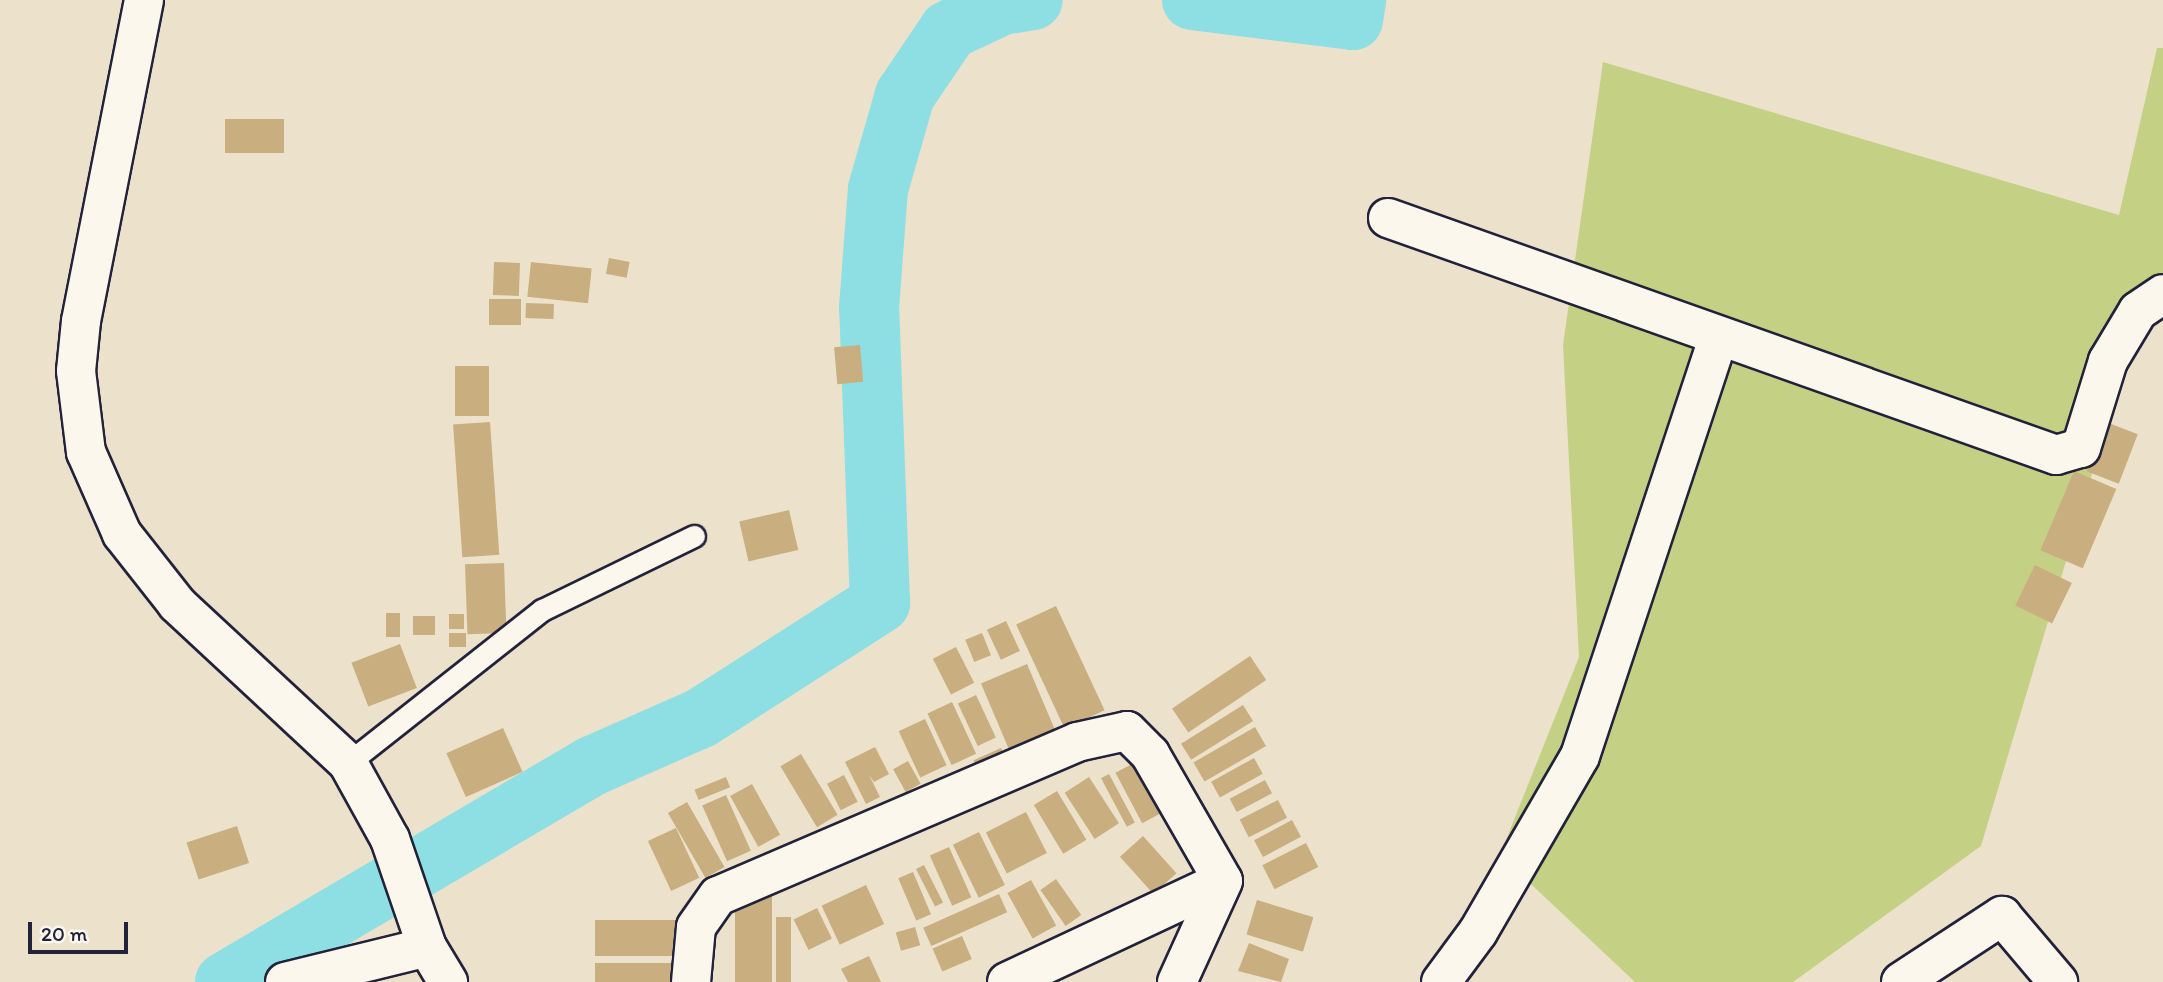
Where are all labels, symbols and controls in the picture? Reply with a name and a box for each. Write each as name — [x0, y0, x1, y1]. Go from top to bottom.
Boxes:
scale bar — [32, 908, 131, 952]
text: 20 m — [41, 921, 87, 946]

